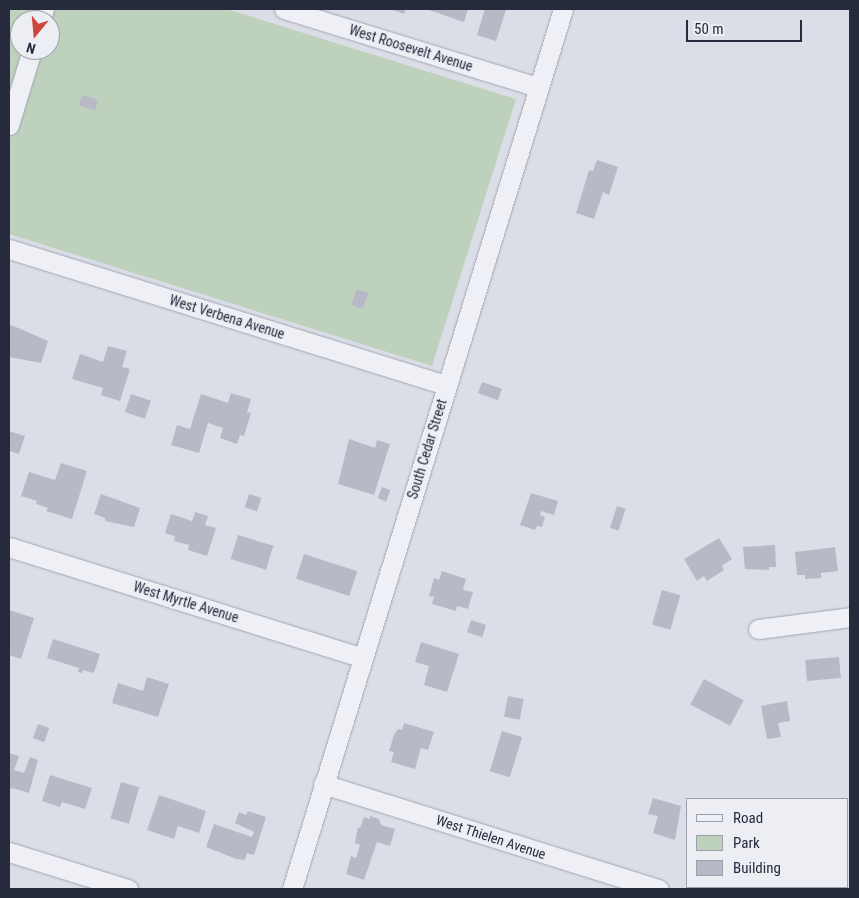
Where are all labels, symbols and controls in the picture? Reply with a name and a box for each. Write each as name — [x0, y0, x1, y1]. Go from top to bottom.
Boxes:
north arrow — [10, 10, 60, 60]
scale bar — [689, 10, 805, 42]
text: 50 m — [694, 20, 724, 38]
street label: West Roosevelt Avenue — [347, 21, 475, 75]
text: N — [24, 39, 37, 57]
street label: West Verbena Avenue — [167, 291, 287, 343]
street label: South Cedar Street — [404, 397, 450, 501]
street label: West Myrtle Avenue — [131, 578, 241, 626]
legend — [686, 798, 849, 888]
text: Road — [733, 809, 763, 827]
street label: West Thielen Avenue — [434, 811, 548, 863]
text: Park — [733, 834, 760, 852]
text: Building — [733, 859, 781, 877]

